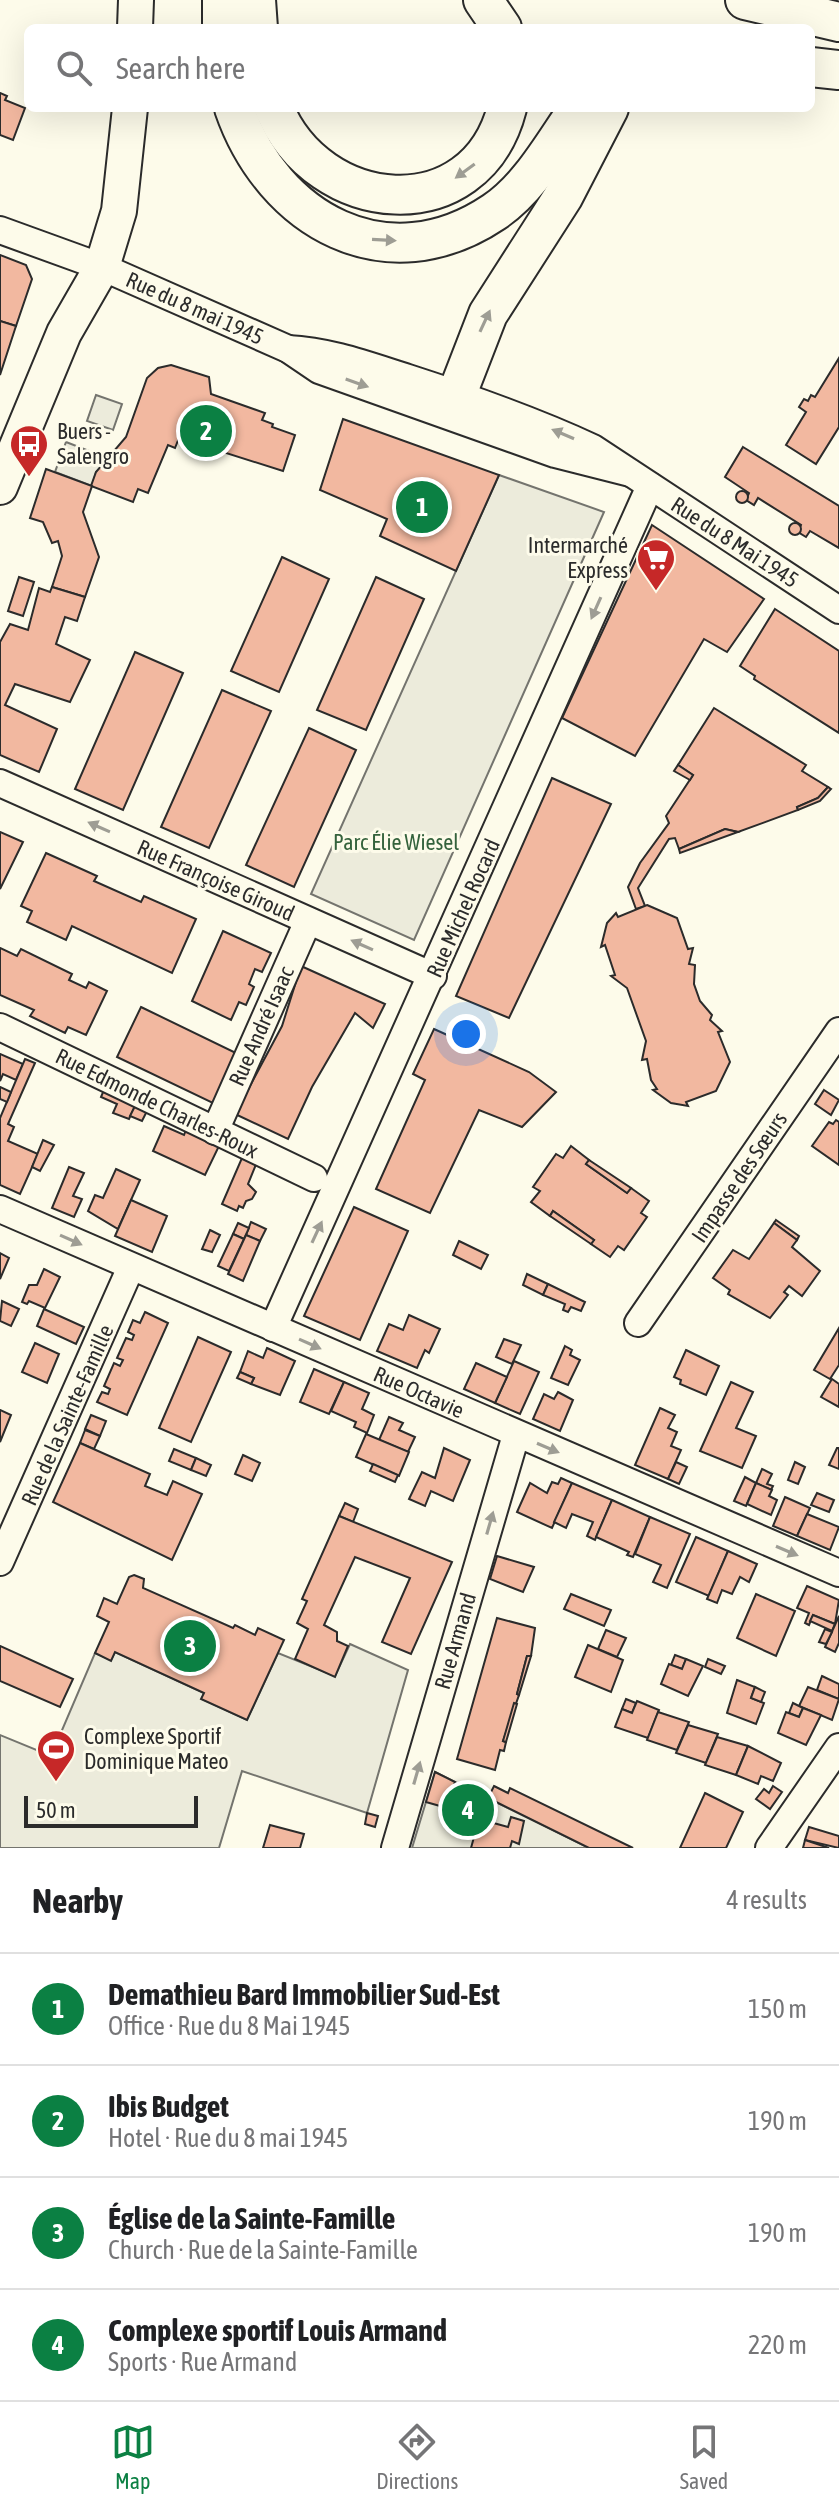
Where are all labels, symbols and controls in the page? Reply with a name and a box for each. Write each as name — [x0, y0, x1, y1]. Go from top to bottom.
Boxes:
search box — [24, 24, 815, 112]
icon: search — [52, 46, 96, 90]
text: Search here — [116, 51, 245, 85]
one-way arrow — [455, 163, 476, 178]
one-way arrow — [372, 234, 397, 247]
street label: Rue du 8 mai 1945 — [122, 266, 268, 350]
one-way arrow — [478, 309, 492, 333]
one-way arrow — [345, 378, 369, 390]
pin: 2 — [180, 401, 232, 461]
place label: Buers - Salengro — [57, 418, 129, 469]
bus stop icon: Buers - Salengro — [8, 423, 50, 478]
one-way arrow — [551, 428, 575, 441]
pin: 1 — [396, 477, 448, 537]
street label: Rue du 8 Mai 1945 — [667, 491, 803, 593]
place label: Intermarché Express — [528, 532, 628, 583]
supermarket icon: Intermarché Express — [635, 537, 677, 592]
one-way arrow — [589, 597, 602, 620]
one-way arrow — [87, 820, 111, 834]
park label: Parc Élie Wiesel — [333, 829, 459, 855]
street label: Rue Françoise Giroud — [134, 834, 298, 926]
street label: Rue Michel Rocard — [421, 835, 505, 981]
one-way arrow — [350, 938, 373, 951]
street label: Rue André Isaac — [223, 961, 299, 1090]
your location — [446, 1014, 486, 1054]
street label: Rue Edmonde Charles-Roux — [52, 1043, 262, 1163]
street label: Impasse des Sœurs — [686, 1107, 792, 1247]
one-way arrow — [310, 1220, 324, 1244]
one-way arrow — [60, 1233, 83, 1247]
street label: Rue de la Sainte-Famille — [15, 1321, 119, 1509]
one-way arrow — [298, 1338, 321, 1351]
street label: Rue Octavie — [370, 1361, 468, 1423]
one-way arrow — [536, 1442, 560, 1455]
one-way arrow — [484, 1511, 496, 1536]
one-way arrow — [775, 1544, 799, 1557]
street label: Rue Armand — [429, 1590, 481, 1692]
pin: 3 — [164, 1616, 216, 1676]
place label: Complexe Sportif Dominique Mateo — [84, 1723, 229, 1774]
sports icon: Complexe Sportif Dominique Mateo — [35, 1728, 77, 1783]
one-way arrow — [411, 1761, 424, 1785]
pin: 4 — [442, 1780, 494, 1840]
scale bar — [24, 1792, 198, 1828]
text: 50 m — [36, 1797, 76, 1823]
text: Nearby — [32, 1881, 123, 1920]
text: 4 results — [726, 1885, 807, 1915]
text: Demathieu Bard Immobilier Sud-Est — [108, 1977, 500, 2011]
text: 1 — [52, 1994, 64, 2024]
text: 150 m — [748, 1994, 807, 2024]
text: Office · Rue du 8 Mai 1945 — [108, 2011, 350, 2041]
text: Ibis Budget — [108, 2089, 229, 2123]
text: 2 — [52, 2106, 64, 2136]
text: 190 m — [748, 2106, 807, 2136]
text: Hotel · Rue du 8 mai 1945 — [108, 2123, 348, 2153]
text: Église de la Sainte-Famille — [108, 2201, 395, 2235]
text: 3 — [52, 2218, 64, 2248]
text: 190 m — [748, 2218, 807, 2248]
text: Church · Rue de la Sainte-Famille — [108, 2235, 418, 2265]
text: Complexe sportif Louis Armand — [108, 2313, 447, 2347]
text: 4 — [52, 2330, 64, 2360]
text: 220 m — [748, 2330, 807, 2360]
text: Sports · Rue Armand — [108, 2347, 297, 2377]
tab: Map — [111, 2420, 155, 2494]
tab: Directions — [376, 2420, 458, 2494]
tab: Saved — [680, 2420, 728, 2494]

